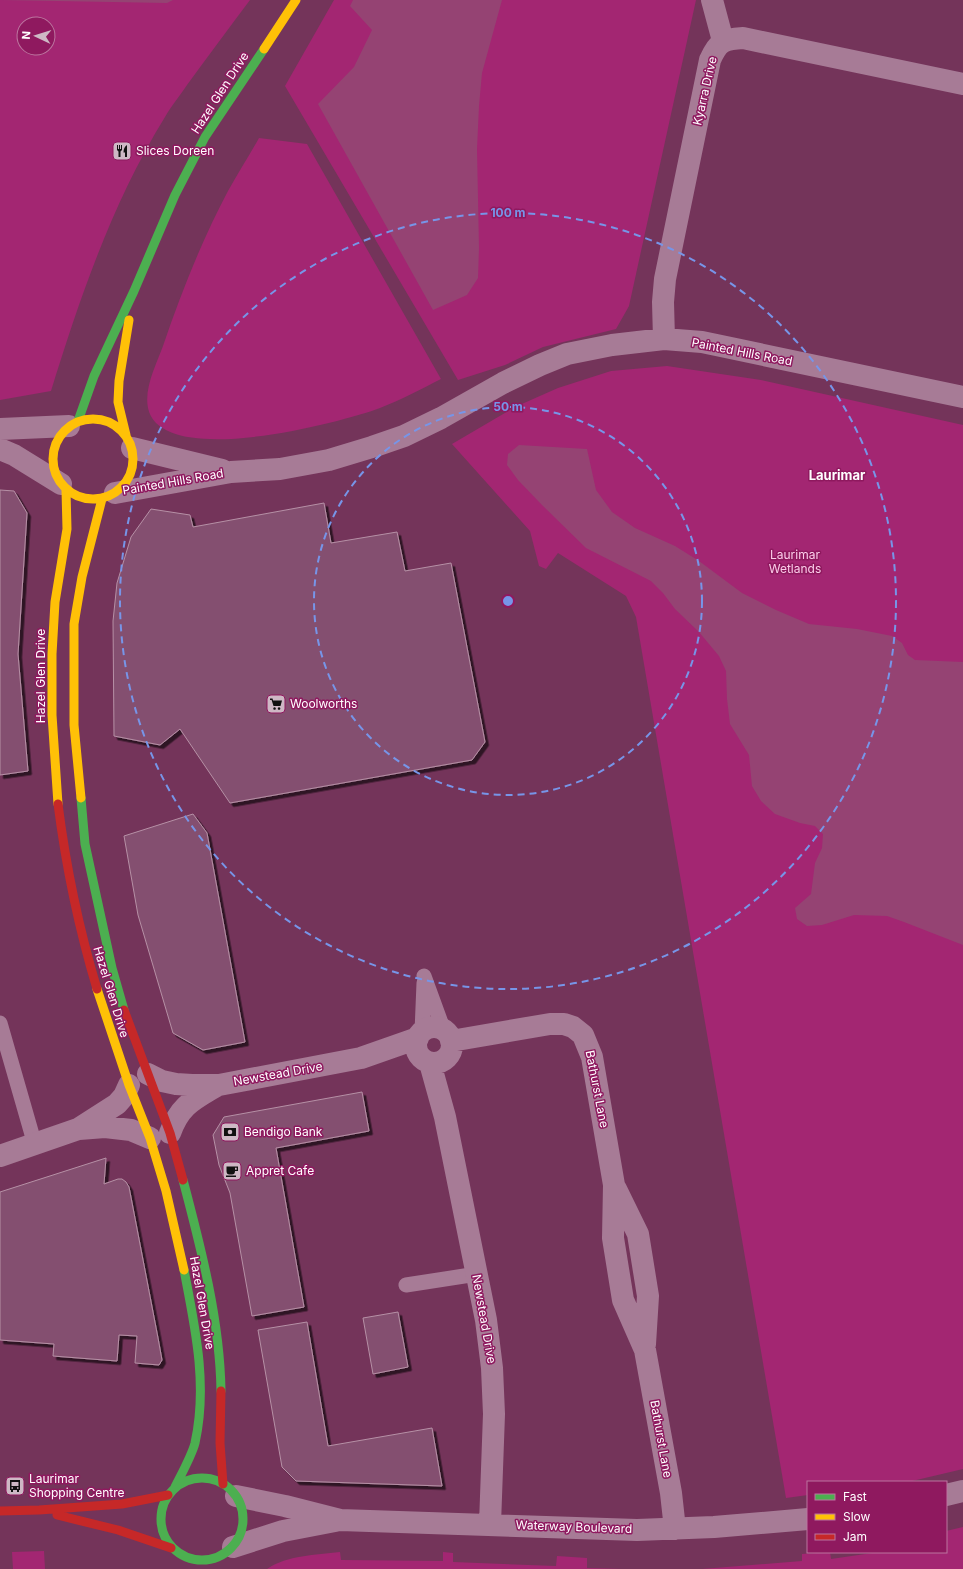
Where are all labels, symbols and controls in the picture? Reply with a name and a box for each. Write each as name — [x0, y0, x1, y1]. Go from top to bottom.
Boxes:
north arrow — [16, 16, 56, 56]
text: N — [19, 31, 33, 40]
street label: Hazel Glen Drive — [188, 49, 252, 136]
street label: Kyarra Drive — [689, 55, 720, 127]
restaurant icon: Slices Doreen — [111, 140, 133, 162]
place label: Slices Doreen — [136, 143, 214, 158]
text: 100 m — [490, 205, 526, 220]
street label: Painted Hills Road — [690, 334, 794, 369]
text: 50 m — [493, 399, 523, 414]
street label: Painted Hills Road — [121, 465, 225, 498]
district label: Laurimar — [809, 467, 866, 483]
park label: Laurimar Wetlands — [769, 547, 821, 576]
centre of rings — [501, 594, 515, 608]
street label: Hazel Glen Drive — [33, 629, 48, 723]
supermarket icon: Woolworths — [265, 693, 287, 715]
place label: Woolworths — [290, 696, 357, 711]
street label: Hazel Glen Drive — [90, 944, 132, 1039]
street label: Bathurst Lane — [583, 1049, 612, 1129]
street label: Newstead Drive — [232, 1058, 324, 1089]
bank icon: Bendigo Bank — [219, 1121, 241, 1143]
place label: Bendigo Bank — [244, 1124, 323, 1139]
cafe icon: Appret Cafe — [221, 1160, 243, 1182]
place label: Appret Cafe — [246, 1163, 314, 1178]
street label: Hazel Glen Drive — [187, 1255, 218, 1351]
street label: Newstead Drive — [469, 1273, 500, 1365]
street label: Bathurst Lane — [647, 1399, 676, 1479]
place label: Laurimar Shopping Centre — [29, 1471, 125, 1500]
bus stop icon: Laurimar Shopping Centre — [4, 1475, 26, 1497]
legend — [807, 1481, 947, 1553]
text: Fast — [843, 1489, 867, 1504]
text: Slow — [843, 1509, 871, 1524]
street label: Waterway Boulevard — [515, 1517, 633, 1536]
text: Jam — [843, 1529, 867, 1544]

